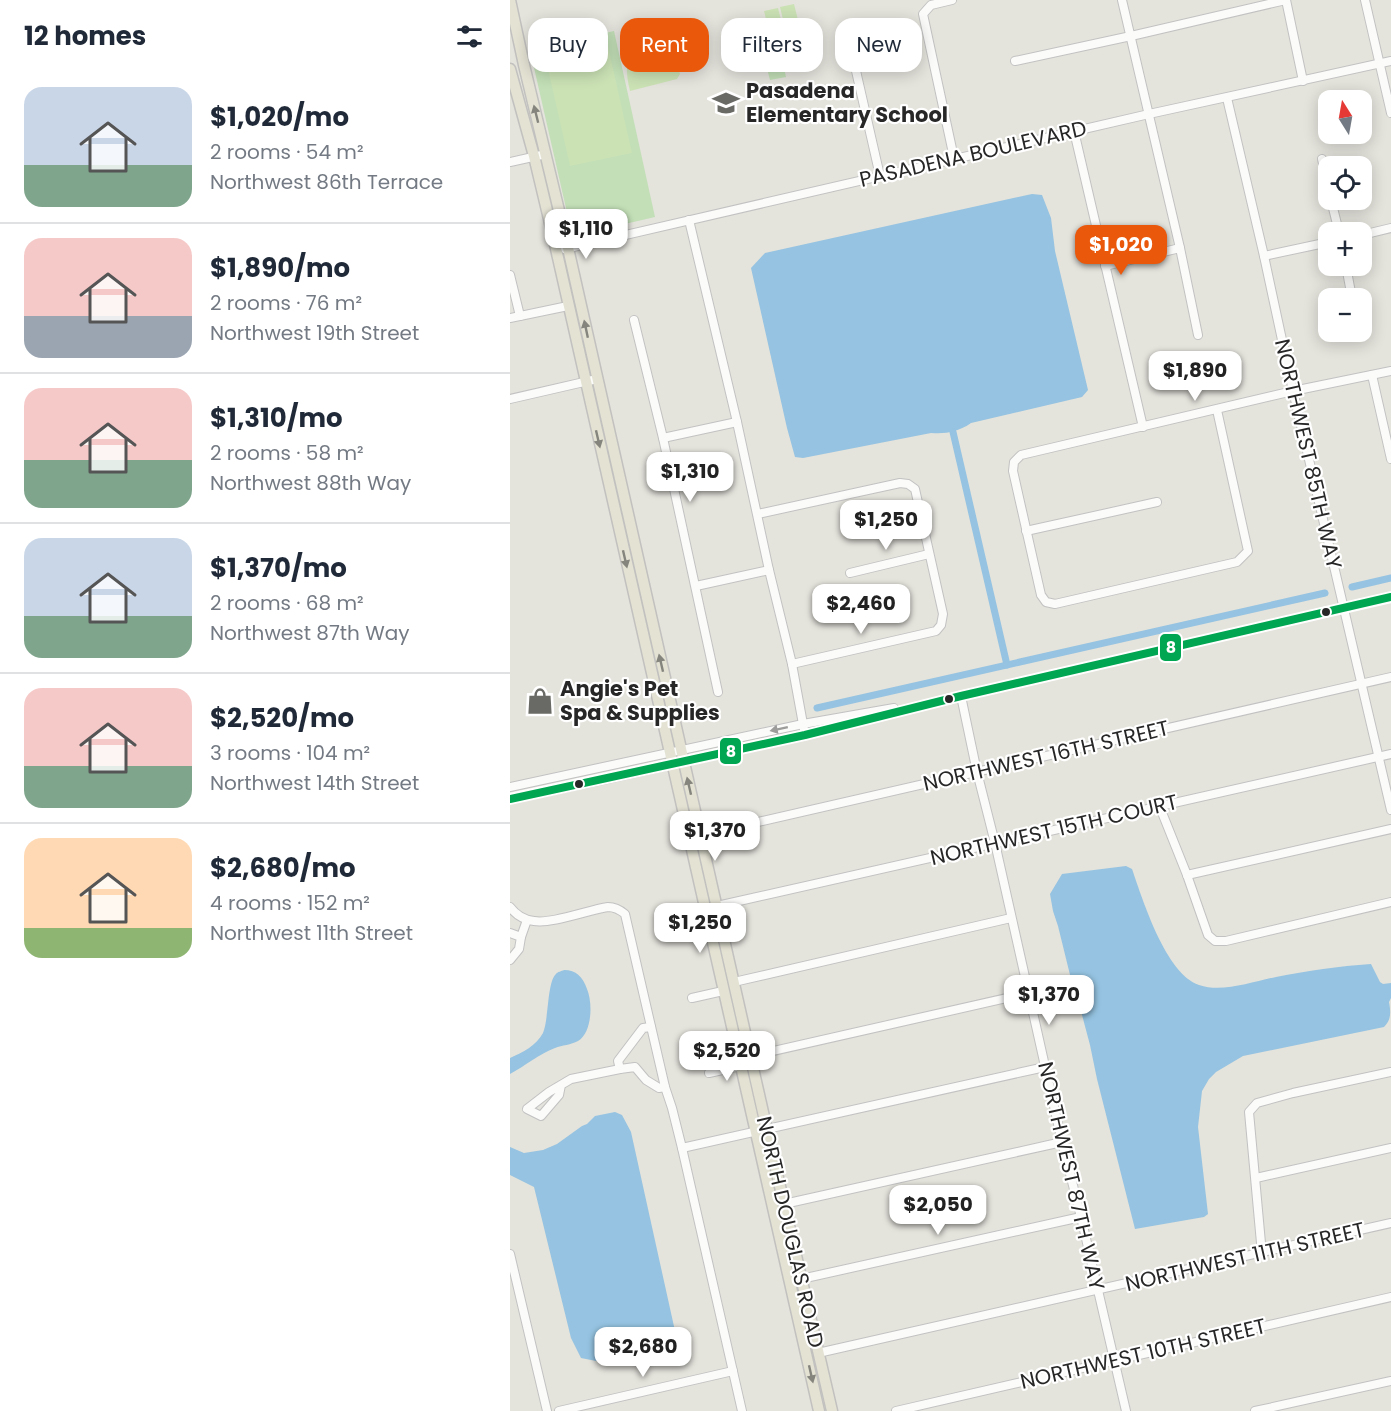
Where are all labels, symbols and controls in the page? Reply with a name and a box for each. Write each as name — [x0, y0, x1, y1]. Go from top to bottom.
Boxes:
text: 12 homes — [24, 18, 146, 54]
chip: Buy — [528, 18, 608, 72]
chip: Rent — [620, 18, 709, 72]
chip: Filters — [721, 18, 823, 72]
chip: New — [835, 18, 922, 72]
icon: filters — [453, 20, 486, 53]
place label: Pasadena Elementary School — [746, 76, 948, 129]
school or university icon: Pasadena Elementary School — [711, 88, 741, 118]
north arrow — [1318, 90, 1372, 144]
map controls — [1318, 90, 1372, 342]
text: $1,020/mo — [210, 99, 349, 135]
one-way arrow — [531, 104, 541, 123]
icon: home — [72, 111, 144, 183]
street label: PASADENA BOULEVARD — [856, 113, 1089, 194]
text: 2 rooms · 54 m² — [210, 138, 364, 166]
button: locate — [1318, 156, 1372, 210]
text: Northwest 86th Terrace — [210, 168, 443, 196]
pin: $1,110 — [537, 209, 635, 260]
text: $1,110 — [559, 214, 613, 242]
button: + — [1318, 222, 1372, 276]
pin: $1,020 — [1072, 225, 1170, 276]
text: $1,020 — [1089, 230, 1153, 258]
text: $1,890/mo — [210, 250, 350, 286]
icon: home — [72, 262, 144, 334]
button: − — [1318, 288, 1372, 342]
text: 2 rooms · 76 m² — [210, 289, 362, 317]
text: Northwest 19th Street — [210, 319, 419, 347]
one-way arrow — [581, 319, 590, 338]
street label: NORTHWEST 85TH WAY — [1268, 336, 1349, 572]
pin: $1,890 — [1146, 351, 1244, 402]
text: $1,890 — [1163, 356, 1227, 384]
text: $1,310/mo — [210, 400, 343, 436]
icon: home — [72, 412, 144, 484]
one-way arrow — [594, 429, 603, 448]
text: 2 rooms · 58 m² — [210, 439, 364, 467]
pin: $1,310 — [641, 452, 739, 503]
text: $1,310 — [660, 457, 720, 485]
text: Northwest 88th Way — [210, 469, 411, 497]
pin: $1,250 — [837, 500, 935, 551]
text: $1,250 — [854, 505, 918, 533]
text: $1,370/mo — [210, 550, 347, 586]
one-way arrow — [621, 550, 630, 569]
icon: home — [72, 562, 144, 634]
pin: $2,460 — [812, 584, 910, 635]
text: 2 rooms · 68 m² — [210, 589, 364, 617]
text: $2,460 — [826, 589, 896, 617]
unlabelled marker — [1320, 606, 1332, 618]
text: Northwest 87th Way — [210, 619, 410, 647]
line badge: 8 — [1159, 633, 1182, 662]
text: 8 — [1166, 636, 1176, 659]
one-way arrow — [656, 654, 666, 673]
place label: Angie's Pet Spa & Supplies — [560, 674, 720, 727]
shop icon: Angie's Pet Spa & Supplies — [525, 686, 555, 716]
unlabelled marker — [943, 693, 955, 705]
text: $2,520/mo — [210, 700, 354, 736]
icon: home — [72, 712, 144, 784]
street label: NORTHWEST 16TH STREET — [920, 713, 1172, 798]
one-way arrow — [770, 725, 789, 735]
line badge: 8 — [719, 737, 742, 765]
text: 3 rooms · 104 m² — [210, 739, 370, 767]
text: 8 — [726, 740, 736, 763]
text: Northwest 14th Street — [210, 769, 419, 797]
one-way arrow — [684, 777, 694, 796]
unlabelled marker — [573, 778, 585, 790]
street label: NORTHWEST 15TH COURT — [927, 787, 1180, 872]
pin: $1,370 — [666, 811, 764, 862]
text: $1,370 — [684, 816, 746, 844]
text: $2,680/mo — [210, 850, 356, 886]
icon: home — [72, 862, 144, 934]
text: 4 rooms · 152 m² — [210, 889, 370, 917]
pin: $1,250 — [651, 903, 749, 954]
text: $1,250 — [668, 908, 732, 936]
text: Northwest 11th Street — [210, 919, 413, 947]
pin: $1,370 — [1000, 975, 1098, 1026]
text: $1,370 — [1018, 980, 1080, 1008]
pin: $2,520 — [678, 1031, 776, 1082]
text: $2,520 — [693, 1036, 761, 1064]
street label: NORTHWEST 87TH WAY — [1031, 1059, 1112, 1293]
street label: NORTH DOUGLAS ROAD — [750, 1113, 831, 1351]
pin: $2,050 — [889, 1185, 987, 1236]
text: $2,050 — [903, 1190, 973, 1218]
street label: NORTHWEST 11TH STREET — [1122, 1215, 1367, 1298]
street label: NORTHWEST 10TH STREET — [1017, 1311, 1269, 1396]
pin: $2,680 — [594, 1327, 692, 1378]
text: $2,680 — [608, 1332, 678, 1360]
one-way arrow — [806, 1365, 816, 1383]

